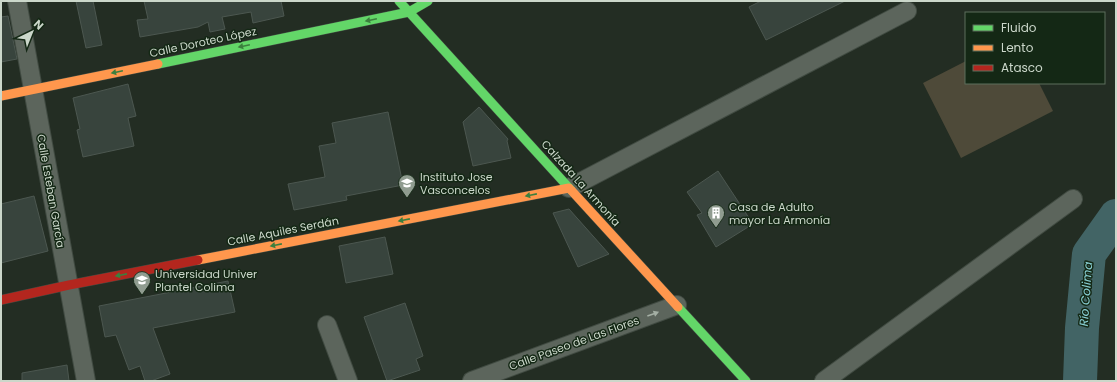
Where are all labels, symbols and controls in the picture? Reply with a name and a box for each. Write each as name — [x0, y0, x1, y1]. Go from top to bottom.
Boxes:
north arrow — [12, 12, 52, 52]
legend — [965, 12, 1105, 84]
text: N — [30, 16, 47, 33]
one-way arrow — [365, 17, 377, 23]
text: Fluido — [1001, 19, 1037, 36]
street label: Calle Doroteo López — [148, 23, 258, 61]
text: Lento — [1001, 39, 1034, 56]
one-way arrow — [238, 43, 250, 49]
text: Atasco — [1001, 59, 1043, 76]
one-way arrow — [110, 69, 123, 75]
street label: Calle Esteban García — [33, 133, 69, 249]
street label: Calzada La Armonía — [538, 136, 624, 230]
place label: Instituto Jose Vasconcelos — [420, 169, 493, 198]
school or university icon: Instituto Jose Vasconcelos — [397, 173, 417, 198]
one-way arrow — [525, 192, 537, 198]
place label: Casa de Adulto mayor La Armonía — [729, 199, 830, 228]
building icon: Casa de Adulto mayor La Armonía — [706, 203, 726, 228]
street label: Calle Aquiles Serdán — [226, 212, 340, 250]
one-way arrow — [397, 217, 410, 223]
one-way arrow — [270, 242, 282, 248]
water label: Río Colima — [1075, 261, 1096, 327]
place label: Universidad Univer Plantel Colima — [155, 266, 257, 295]
school or university icon: Universidad Univer Plantel Colima — [132, 270, 152, 295]
one-way arrow — [115, 272, 127, 278]
one-way arrow — [647, 311, 659, 317]
street label: Calle Paseo de Las Flores — [507, 312, 642, 374]

